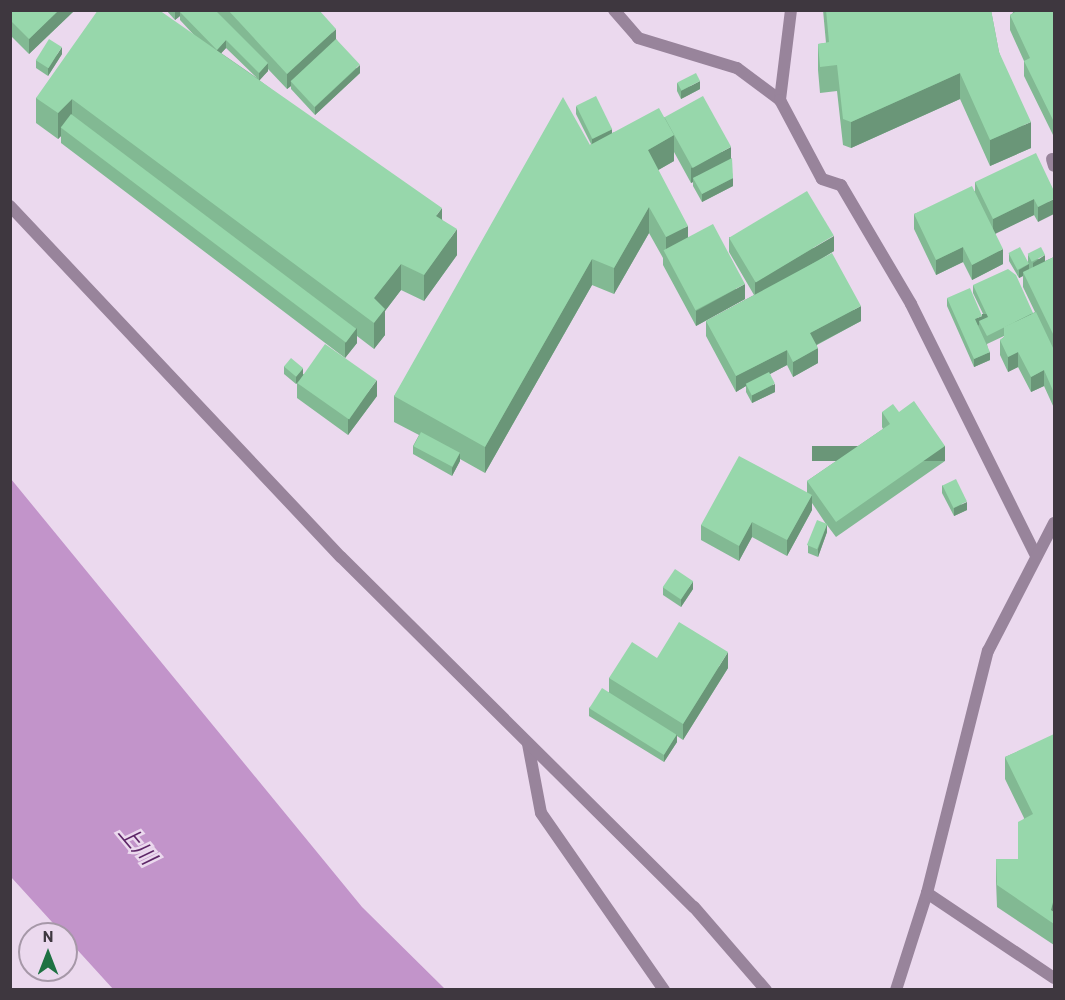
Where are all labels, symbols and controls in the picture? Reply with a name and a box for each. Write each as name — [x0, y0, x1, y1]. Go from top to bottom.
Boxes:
water label: 上川 — [114, 819, 162, 869]
north arrow — [18, 922, 78, 982]
text: N — [43, 926, 53, 945]

